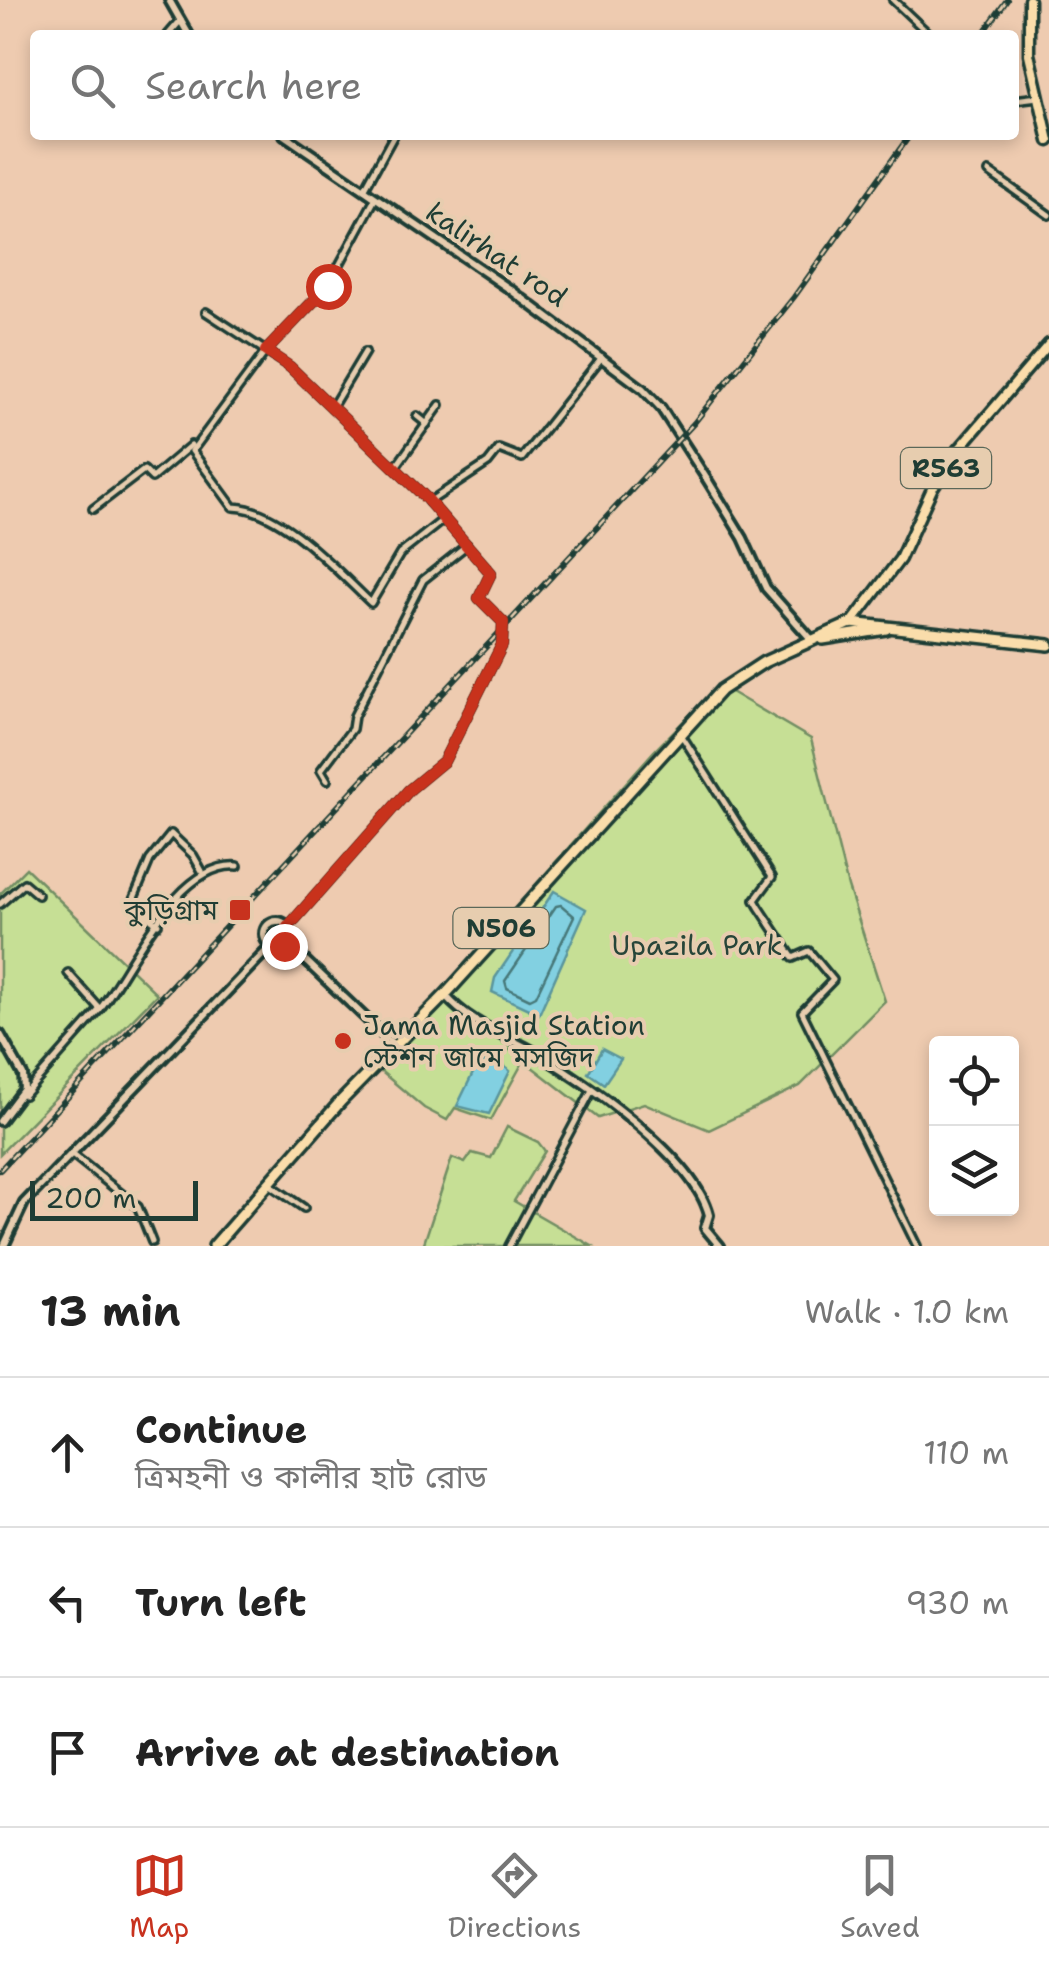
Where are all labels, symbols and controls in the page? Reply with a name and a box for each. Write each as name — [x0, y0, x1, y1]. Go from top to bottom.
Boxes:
search box — [30, 30, 1019, 140]
icon: search — [65, 58, 120, 113]
text: Search here — [145, 60, 362, 111]
street label: kalirhat rod — [419, 193, 575, 315]
route start — [306, 264, 352, 310]
road number: R563 — [901, 448, 991, 488]
place label: কুড়িগ্রাম — [123, 891, 219, 929]
marker: কুড়িগ্রাম — [227, 897, 253, 923]
road number: N506 — [454, 908, 548, 948]
route end — [262, 924, 308, 970]
park label: Upazila Park — [611, 926, 783, 964]
place label: Jama Masjid Station স্টেশন জামে মসজিদ — [363, 1006, 645, 1076]
marker: Jama Masjid Station স্টেশন জামে মসজিদ — [332, 1030, 354, 1052]
map controls — [929, 1036, 1019, 1216]
button: locate — [929, 1036, 1019, 1126]
button: layers — [929, 1126, 1019, 1216]
scale bar — [30, 1176, 198, 1220]
text: 200 m — [45, 1179, 136, 1217]
text: 13 min — [40, 1283, 181, 1339]
text: Walk · 1.0 km — [804, 1290, 1009, 1333]
text: Continue — [135, 1404, 307, 1455]
icon: ahead — [40, 1425, 95, 1480]
text: 110 m — [923, 1431, 1009, 1474]
text: ত্রিমহনী ও কালীর হাট রোড — [135, 1455, 487, 1498]
icon: left — [40, 1575, 95, 1630]
text: Turn left — [135, 1577, 307, 1628]
text: 930 m — [905, 1581, 1009, 1624]
icon: arrive — [40, 1725, 95, 1780]
text: Arrive at destination — [135, 1727, 559, 1778]
tab: Map — [129, 1848, 189, 1946]
tab: Directions — [448, 1848, 581, 1946]
tab: Saved — [840, 1848, 920, 1946]

